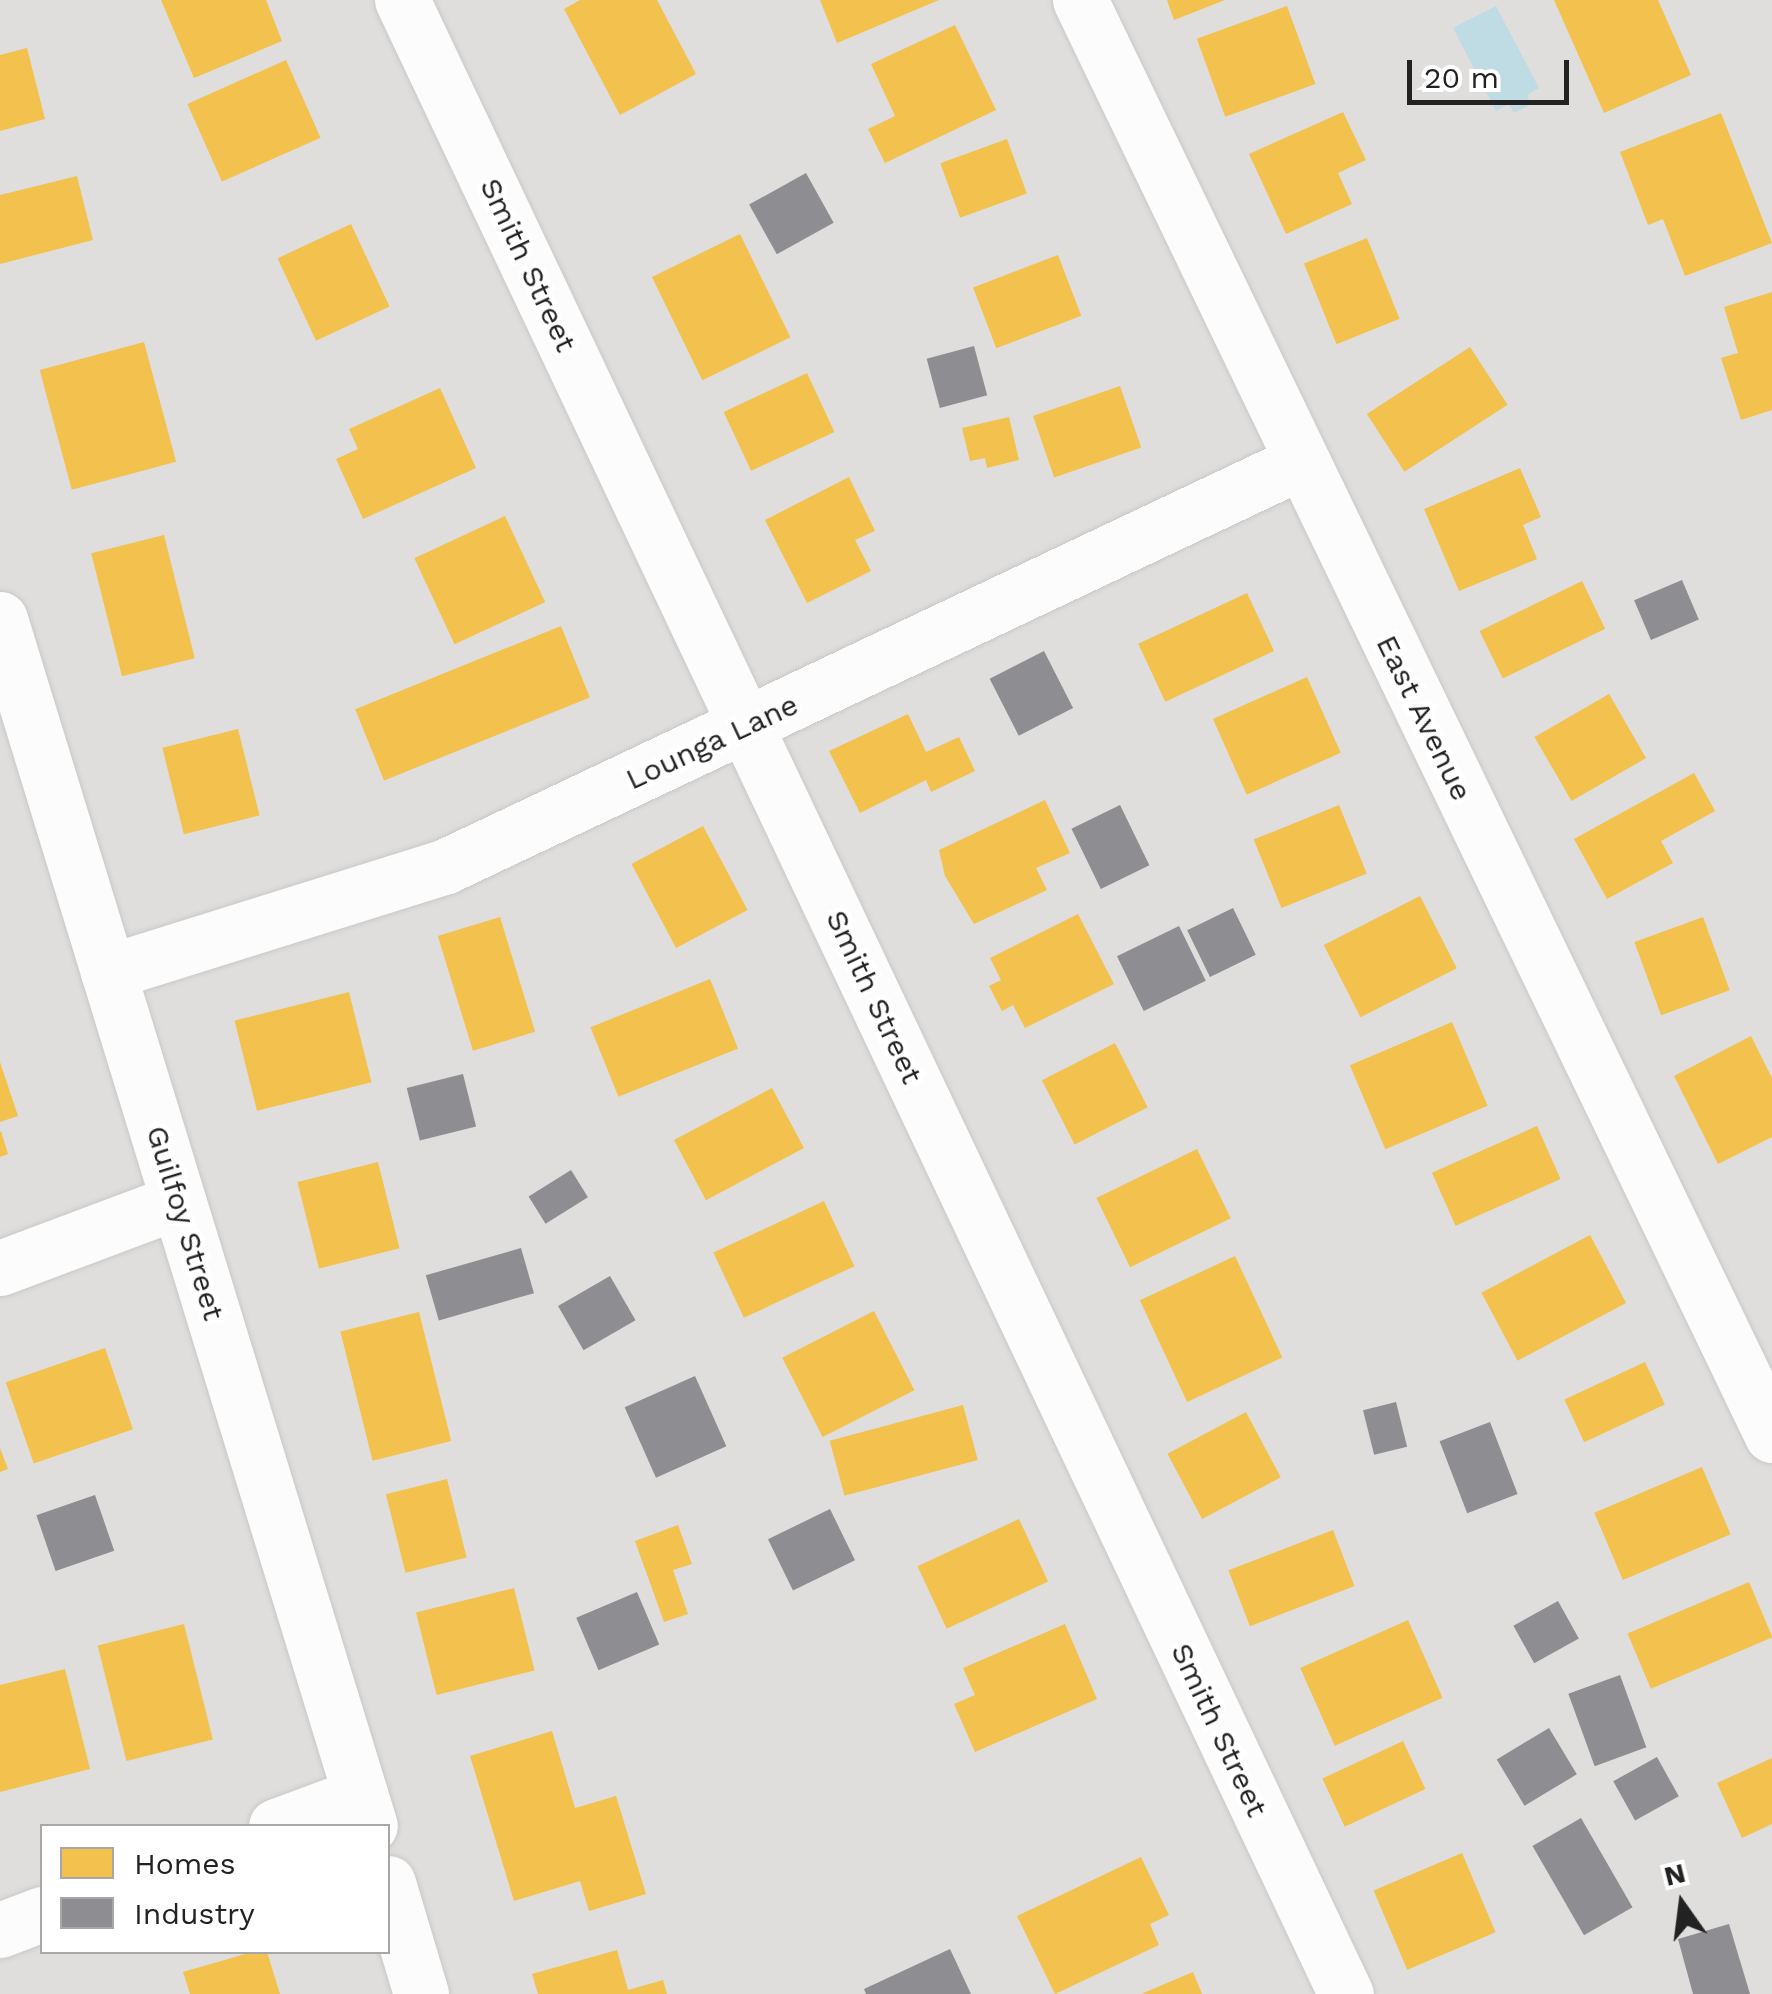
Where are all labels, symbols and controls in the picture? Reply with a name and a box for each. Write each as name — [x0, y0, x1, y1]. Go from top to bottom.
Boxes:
scale bar — [1412, 40, 1574, 102]
text: 20 m — [1424, 60, 1499, 95]
street label: Smith Street — [472, 173, 584, 357]
street label: East Avenue — [1368, 629, 1480, 807]
street label: Lounga Lane — [620, 686, 804, 798]
street label: Smith Street — [818, 905, 930, 1089]
street label: Guilfoy Street — [138, 1121, 232, 1325]
street label: Smith Street — [1163, 1638, 1275, 1822]
legend — [40, 1824, 390, 1954]
text: Homes — [134, 1846, 236, 1881]
north arrow — [1632, 1854, 1732, 1954]
text: N — [1661, 1856, 1689, 1893]
text: Industry — [134, 1896, 255, 1931]

